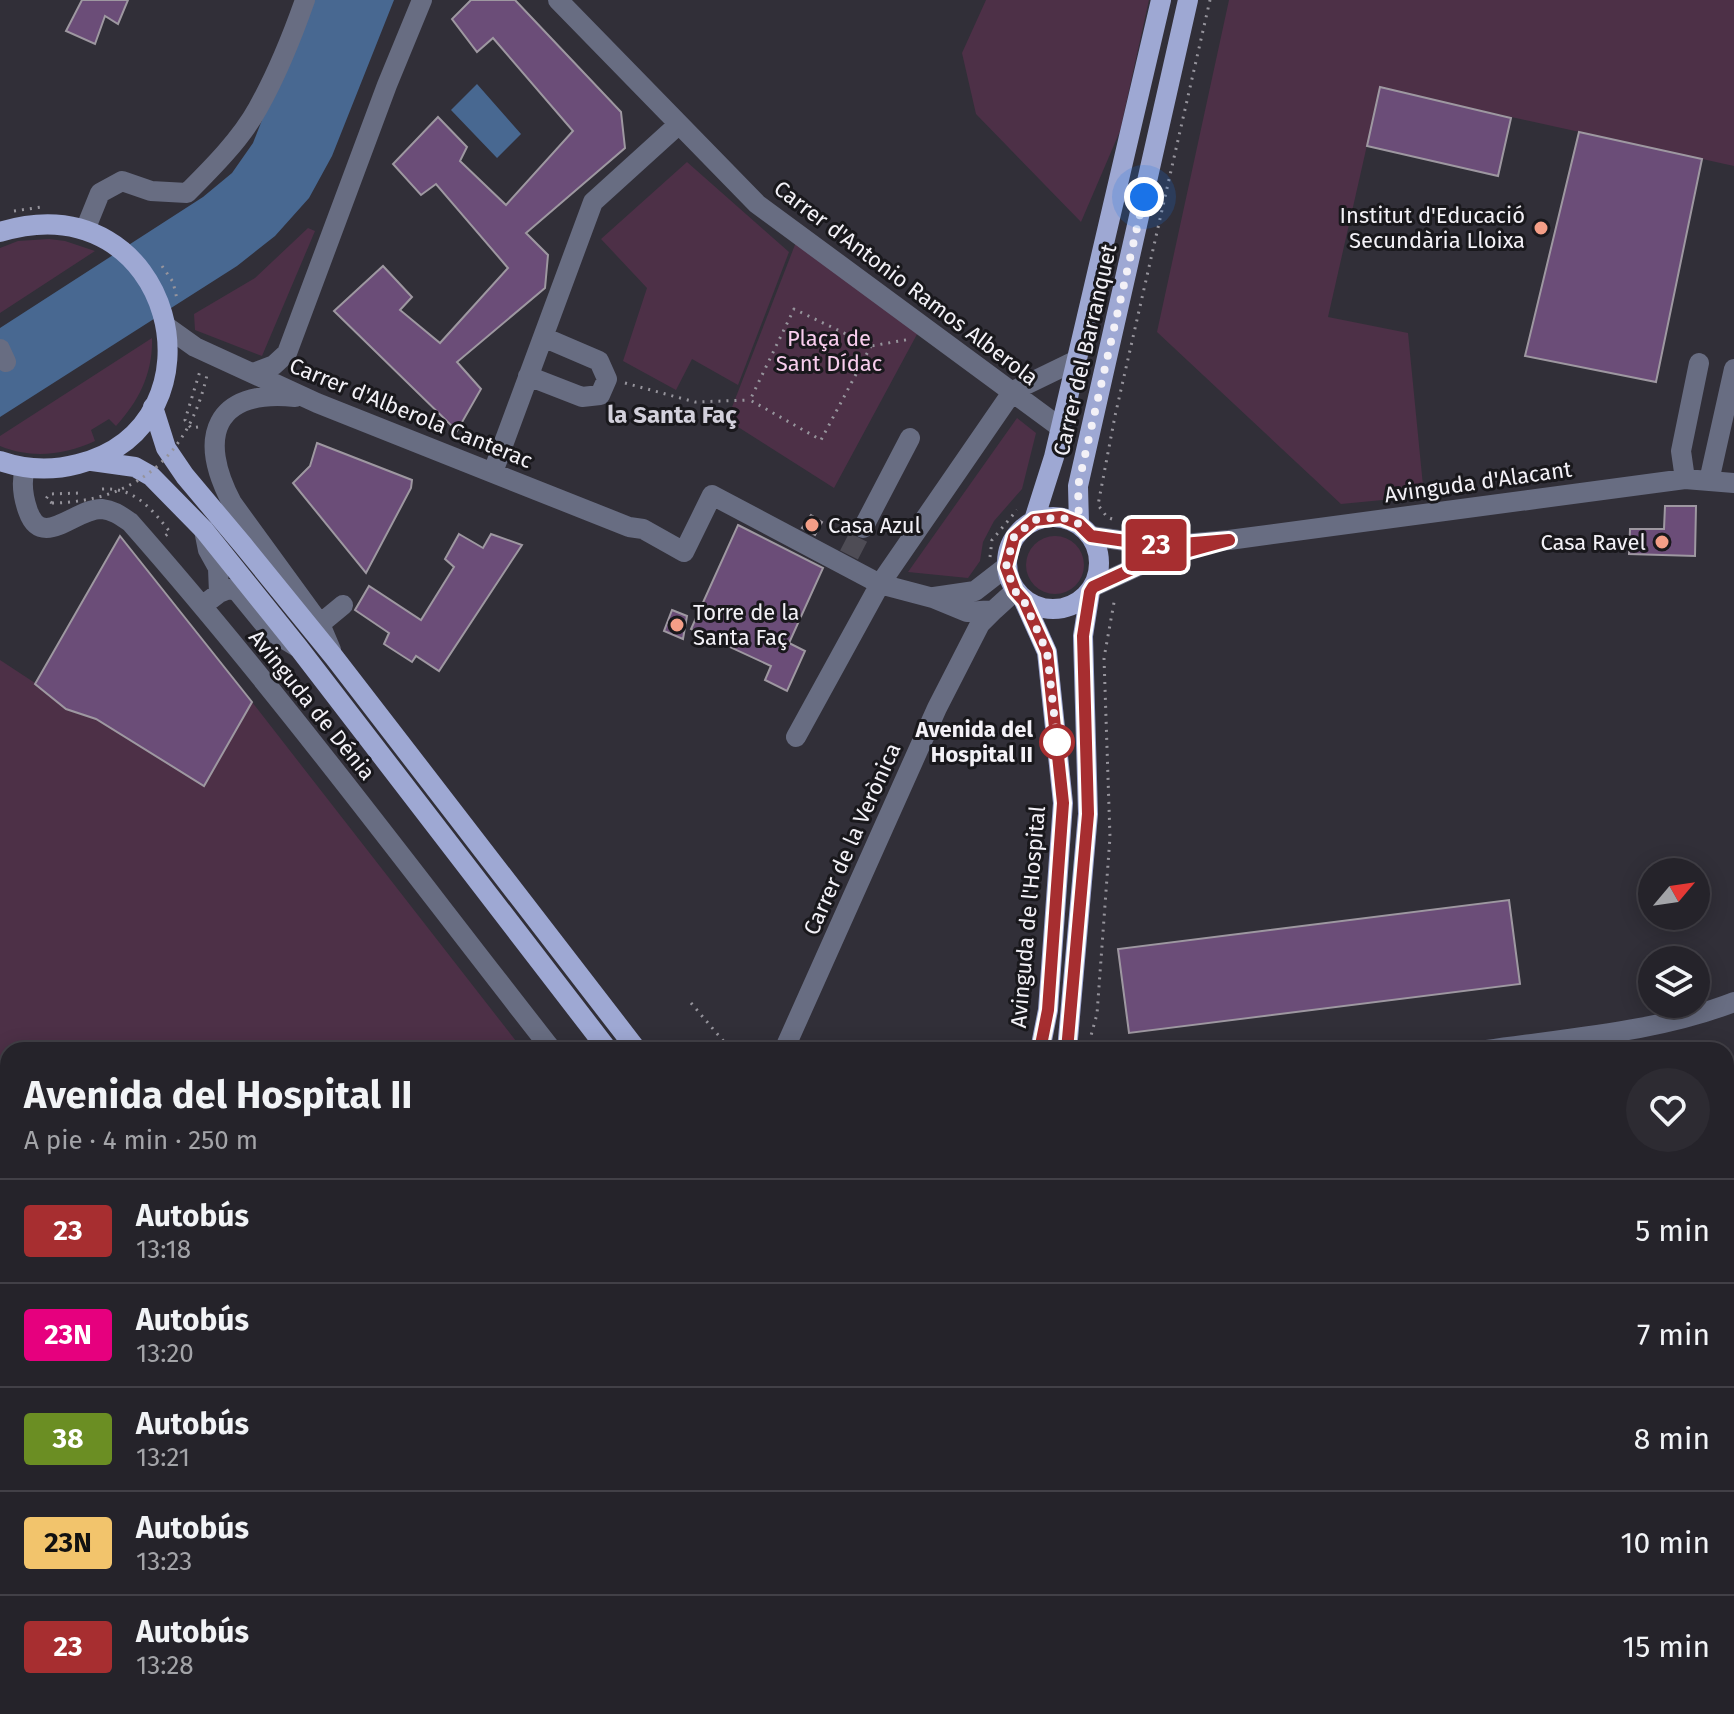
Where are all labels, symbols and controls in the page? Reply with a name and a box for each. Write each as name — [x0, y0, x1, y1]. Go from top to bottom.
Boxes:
street label: Carrer d'Antonio Ramos Alberola — [769, 175, 1043, 391]
your location — [1124, 177, 1164, 217]
place label: Institut d'Educació Secundària Lloixa — [1340, 202, 1525, 254]
marker: Institut d'Educació Secundària Lloixa — [1532, 219, 1550, 237]
street label: Carrer del Barranquet — [1048, 241, 1123, 458]
park label: Plaça de Sant Dídac — [776, 325, 882, 377]
street label: Carrer d'Alberola Canterac — [286, 352, 536, 474]
district label: la Santa Faç — [607, 401, 737, 430]
street label: Avinguda d'Alacant — [1383, 455, 1573, 509]
place label: Casa Azul — [828, 512, 921, 539]
marker: Casa Azul — [803, 516, 821, 534]
line badge: 23 — [1120, 519, 1192, 571]
text: 23 — [1142, 528, 1170, 561]
place label: Casa Ravel — [1540, 529, 1646, 556]
marker: Casa Ravel — [1653, 533, 1671, 551]
place label: Torre de la Santa Faç — [693, 599, 799, 651]
marker: Torre de la Santa Faç — [668, 616, 686, 634]
street label: Avinguda de Dénia — [243, 624, 381, 786]
place label: Avenida del Hospital II — [915, 716, 1033, 768]
marker: Avenida del Hospital II — [1040, 725, 1074, 759]
street label: Carrer de la Verònica — [797, 739, 907, 939]
street label: Avinguda de l'Hospital — [1005, 805, 1051, 1029]
north arrow — [1638, 858, 1710, 930]
map controls — [1638, 858, 1710, 1018]
button: layers — [1638, 946, 1710, 1018]
button: heart — [1626, 1068, 1710, 1152]
text: Avenida del Hospital II — [24, 1072, 412, 1118]
text: A pie · 4 min · 250 m — [24, 1125, 258, 1156]
text: Autobús — [136, 1198, 249, 1234]
text: 5 min — [1635, 1213, 1710, 1249]
text: 23 — [54, 1214, 82, 1247]
text: 13:18 — [136, 1234, 191, 1265]
text: Autobús — [136, 1302, 249, 1338]
text: 7 min — [1637, 1317, 1710, 1353]
text: 23N — [44, 1318, 92, 1351]
text: 13:20 — [136, 1338, 194, 1369]
text: Autobús — [136, 1406, 249, 1442]
text: 8 min — [1634, 1421, 1710, 1457]
text: 38 — [53, 1422, 83, 1455]
text: 13:21 — [136, 1442, 190, 1473]
text: Autobús — [136, 1510, 249, 1546]
text: 10 min — [1621, 1525, 1710, 1561]
text: 23N — [44, 1526, 92, 1559]
text: 13:23 — [136, 1546, 192, 1577]
text: Autobús — [136, 1614, 249, 1650]
text: 15 min — [1622, 1629, 1710, 1665]
text: 23 — [54, 1630, 82, 1663]
text: 13:28 — [136, 1650, 194, 1681]

